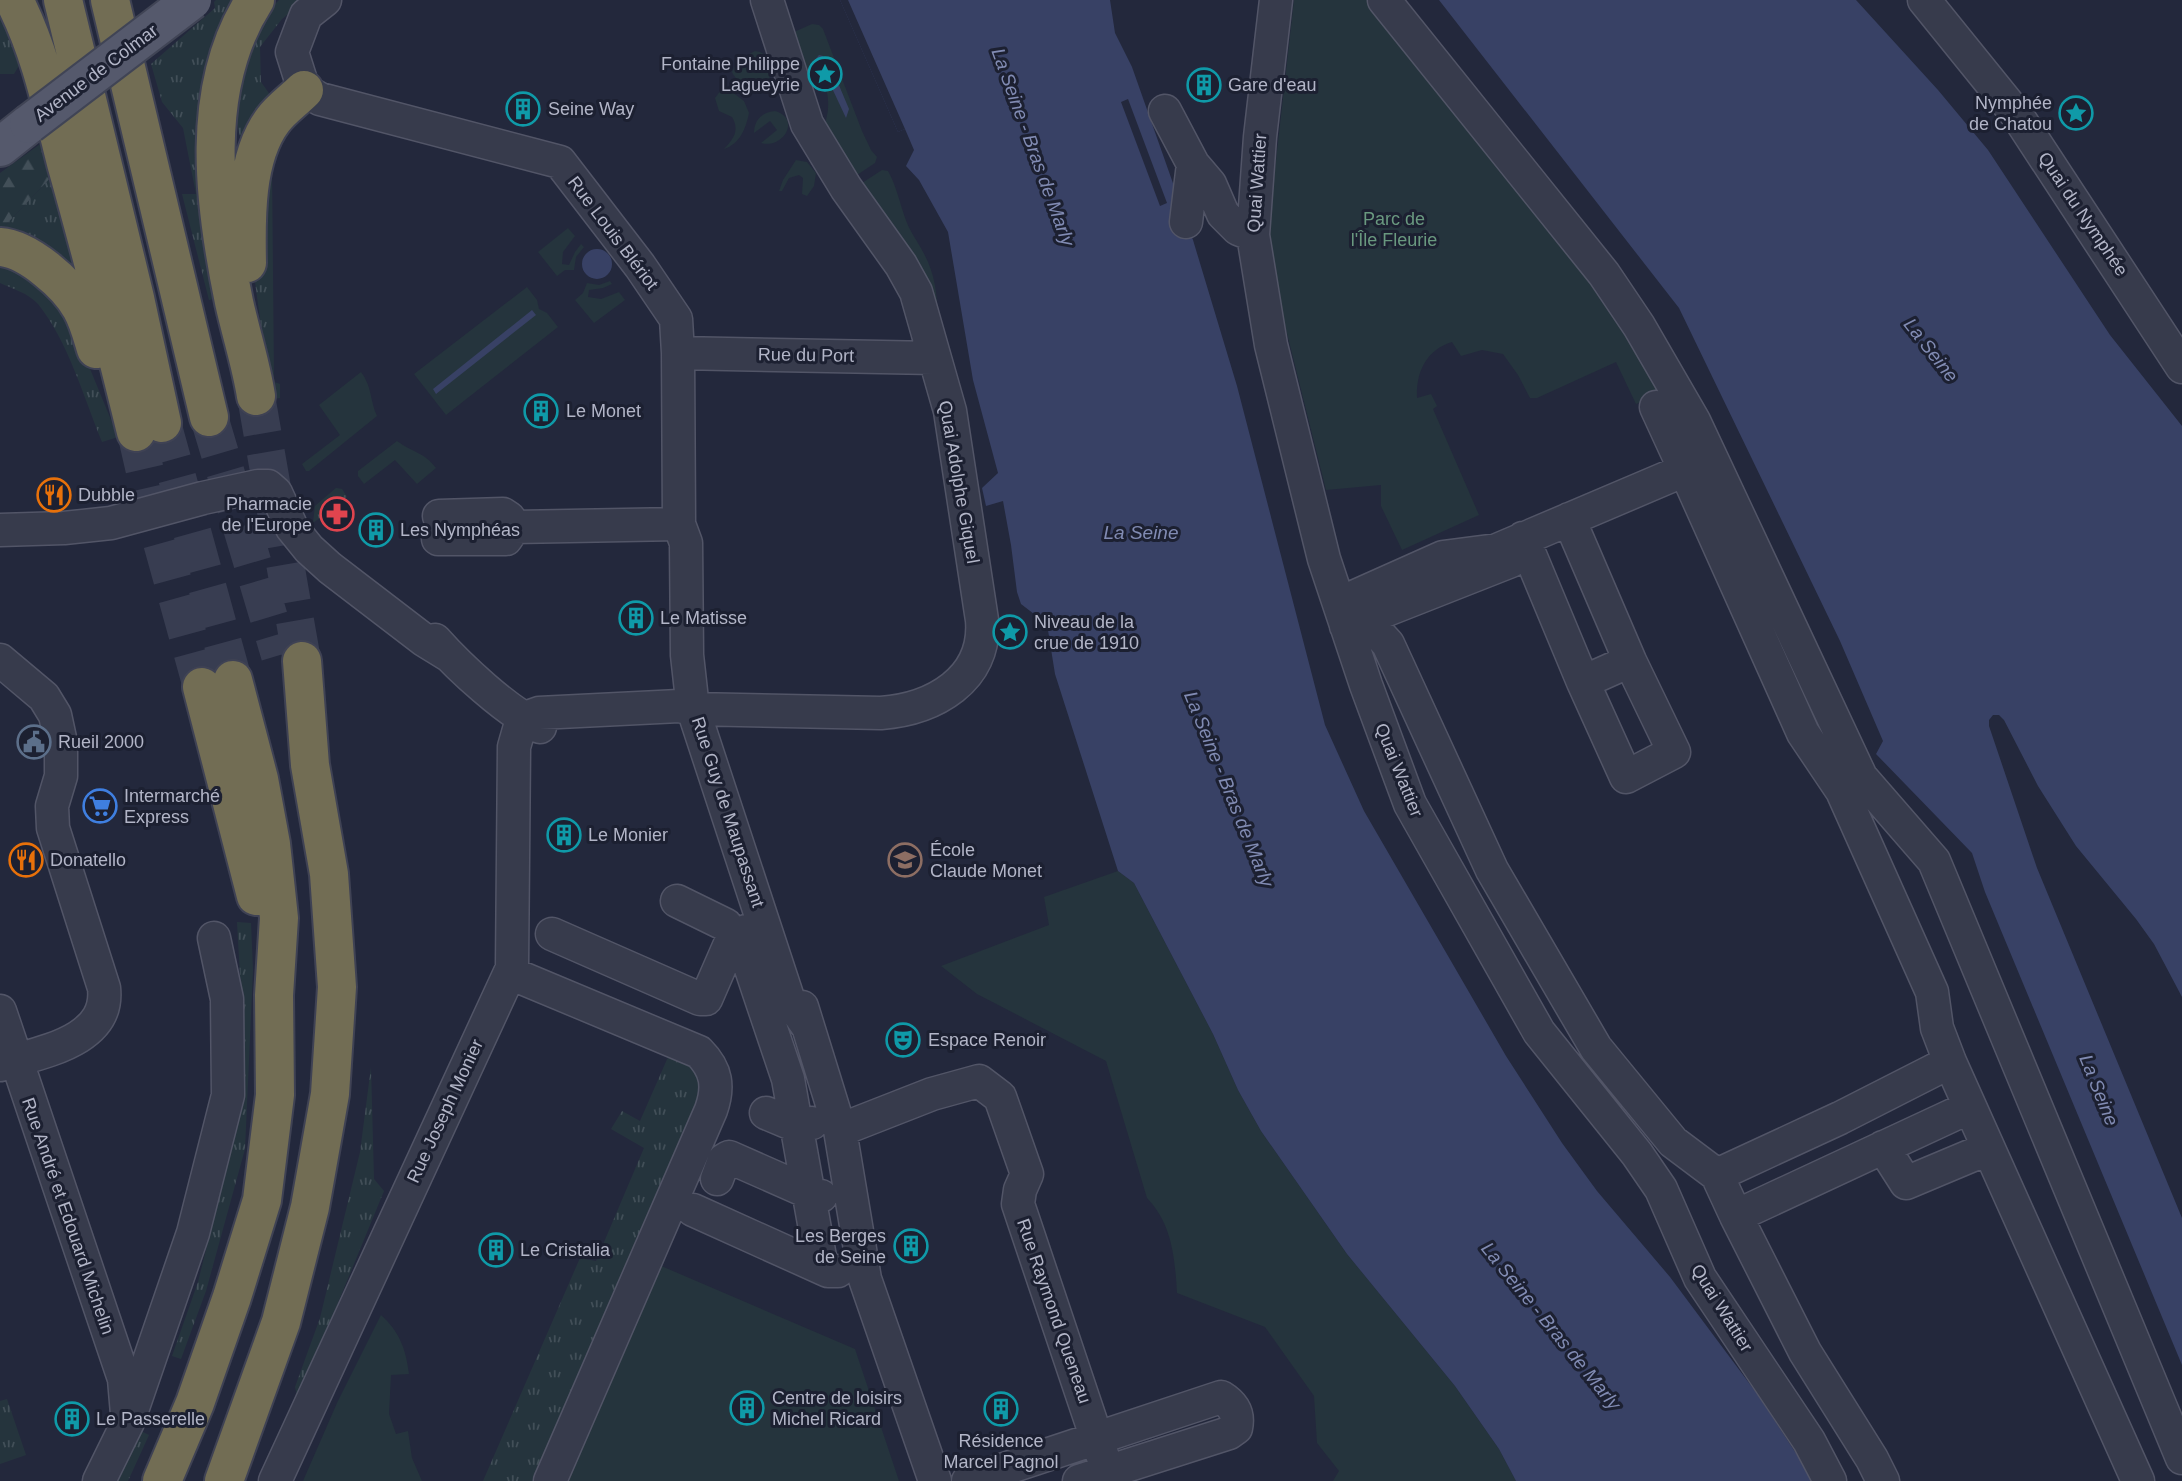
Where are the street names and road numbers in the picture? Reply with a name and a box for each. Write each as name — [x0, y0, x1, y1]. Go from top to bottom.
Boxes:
street label: Avenue de Colmar — [31, 20, 161, 126]
street label: Quai Wattier — [1244, 133, 1270, 233]
street label: Quai du Nymphée — [2034, 148, 2132, 280]
street label: Rue Louis Blériot — [564, 172, 662, 294]
street label: Rue du Port — [758, 344, 854, 366]
street label: Quai Adolphe Giquel — [935, 399, 983, 565]
street label: Rue Guy de Maupassant — [688, 714, 768, 910]
street label: Quai Wattier — [1371, 720, 1427, 820]
street label: Rue Joseph Monier — [403, 1036, 487, 1186]
street label: Rue André et Edouard Michelin — [18, 1095, 118, 1337]
street label: Rue Raymond Queneau — [1013, 1216, 1095, 1406]
street label: Quai Wattier — [1687, 1261, 1757, 1355]

